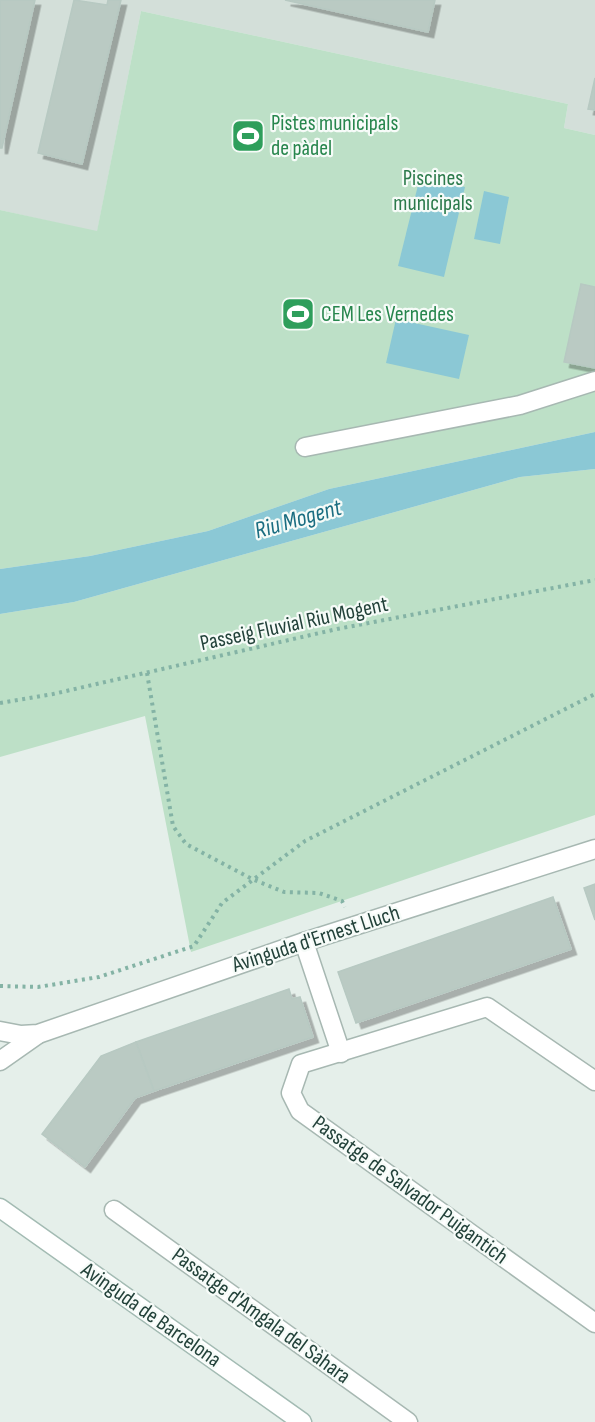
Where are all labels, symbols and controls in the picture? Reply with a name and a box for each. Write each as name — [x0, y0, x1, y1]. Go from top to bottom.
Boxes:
place label: Pistes municipals de pàdel — [271, 110, 398, 162]
sports icon: Pistes municipals de pàdel — [230, 118, 266, 154]
park label: Piscines municipals — [393, 165, 473, 217]
sports icon: CEM Les Vernedes — [280, 296, 316, 332]
place label: CEM Les Vernedes — [321, 301, 454, 328]
water label: Riu Mogent — [251, 493, 346, 545]
street label: Passeig Fluvial Riu Mogent — [198, 591, 391, 657]
street label: Avinguda d'Ernest Lluch — [228, 899, 403, 979]
street label: Passatge de Salvador Puigantich — [307, 1110, 513, 1270]
street label: Passatge d'Amgala del Sàhara — [166, 1242, 356, 1390]
street label: Avinguda de Barcelona — [75, 1256, 226, 1373]

